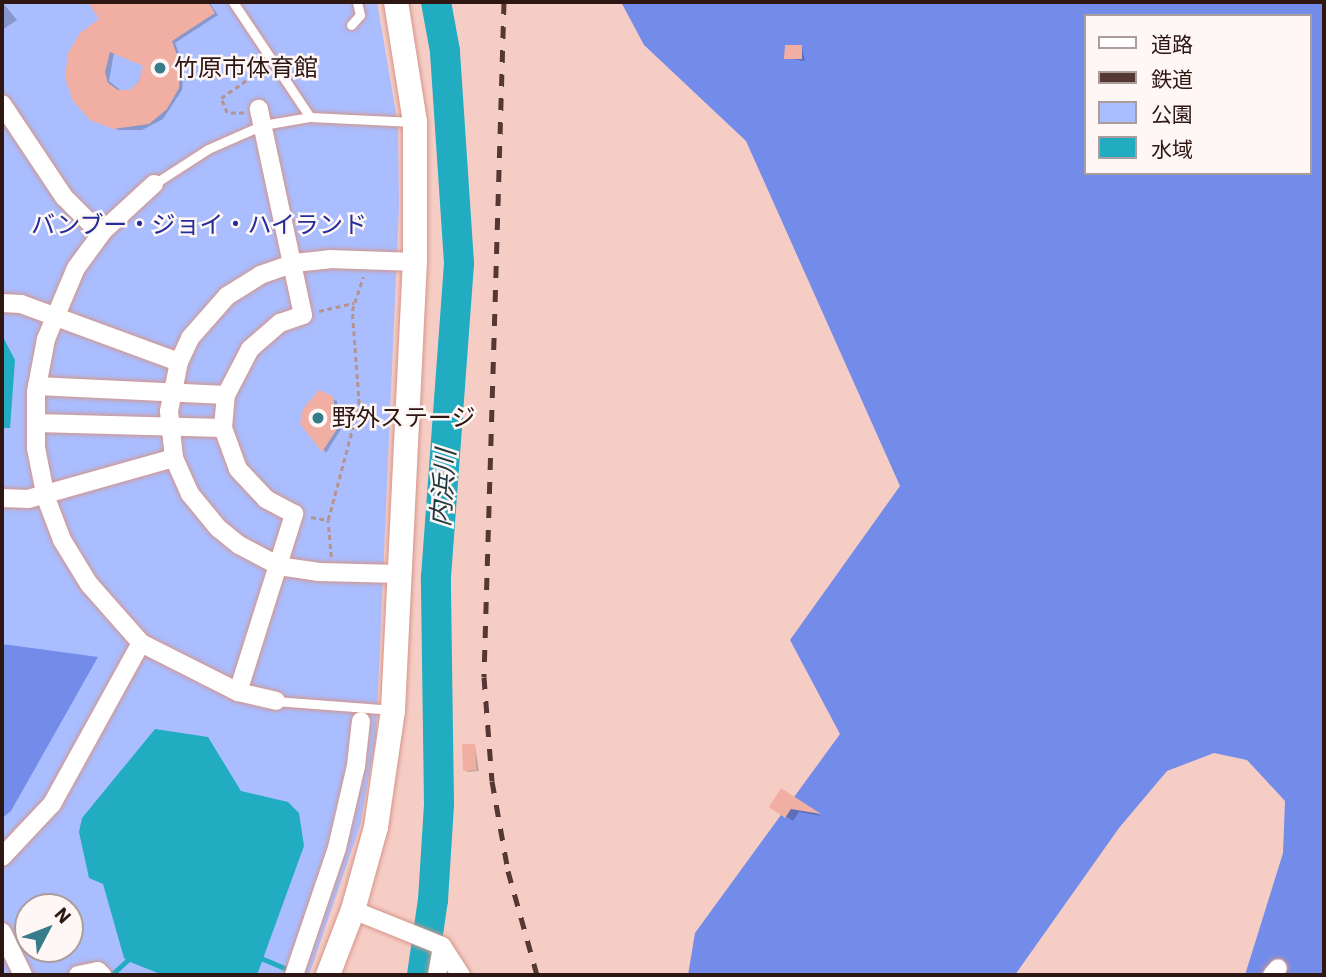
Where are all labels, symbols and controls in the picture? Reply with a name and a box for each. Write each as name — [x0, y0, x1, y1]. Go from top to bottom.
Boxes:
legend — [1084, 14, 1312, 175]
text: 道路 — [1151, 30, 1193, 58]
place label: 竹原市体育館 — [174, 54, 318, 82]
marker: 竹原市体育館 — [152, 60, 168, 76]
text: 鉄道 — [1151, 65, 1193, 93]
text: 公園 — [1151, 100, 1193, 128]
text: 水域 — [1151, 135, 1193, 163]
park label: バンブー・ジョイ・ハイランド — [31, 211, 367, 239]
place label: 野外ステージ — [332, 404, 476, 432]
marker: 野外ステージ — [310, 410, 326, 426]
water label: 内浜川 — [425, 448, 461, 528]
north arrow — [14, 893, 84, 963]
text: N — [50, 902, 77, 928]

